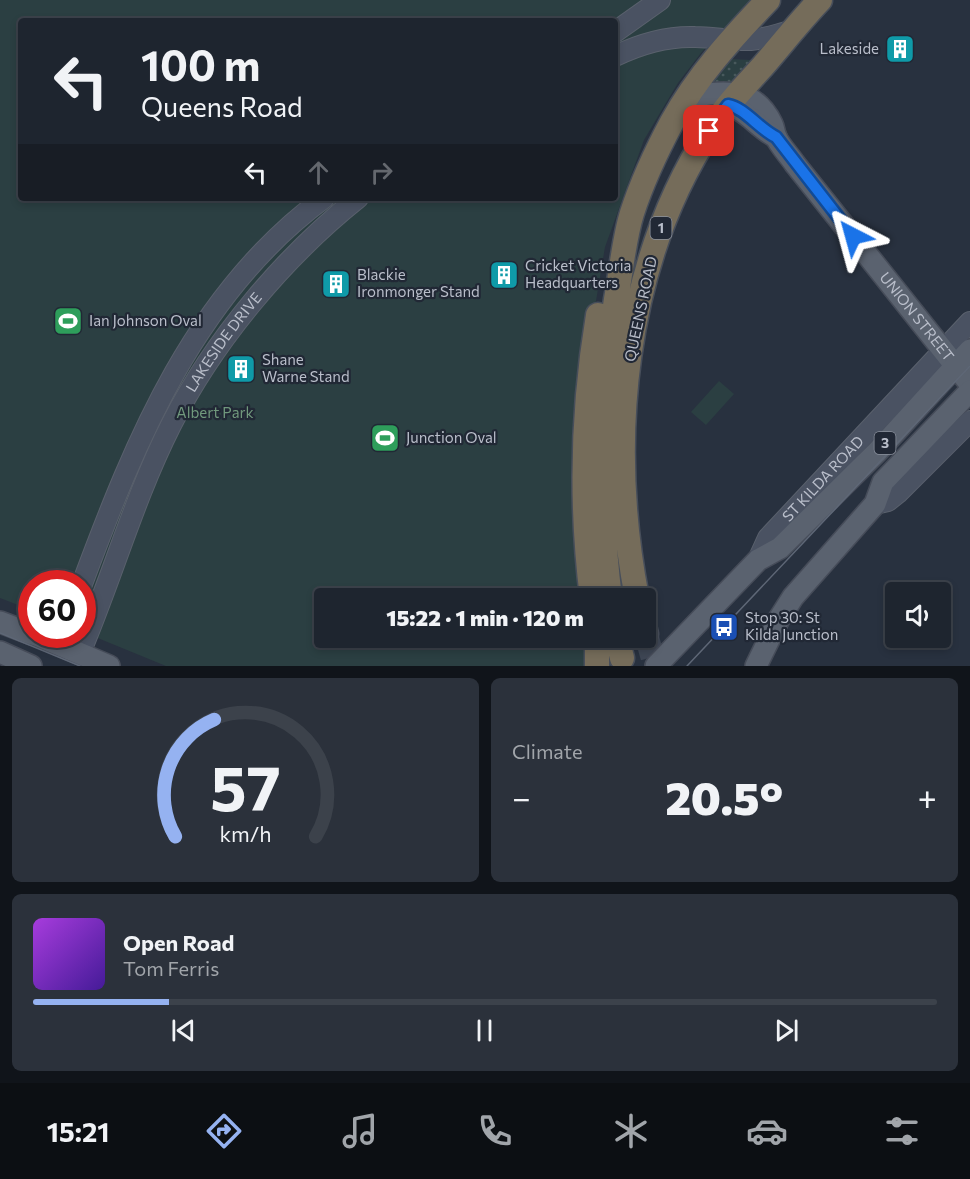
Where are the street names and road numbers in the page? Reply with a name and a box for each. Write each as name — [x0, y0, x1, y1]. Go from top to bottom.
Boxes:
road number: 1 — [650, 217, 672, 239]
street label: QUEENS ROAD — [620, 255, 660, 363]
street label: UNION STREET — [876, 268, 958, 365]
street label: LAKESIDE DRIVE — [181, 288, 265, 395]
street label: ST KILDA ROAD — [778, 432, 867, 525]
road number: 3 — [874, 432, 896, 454]

